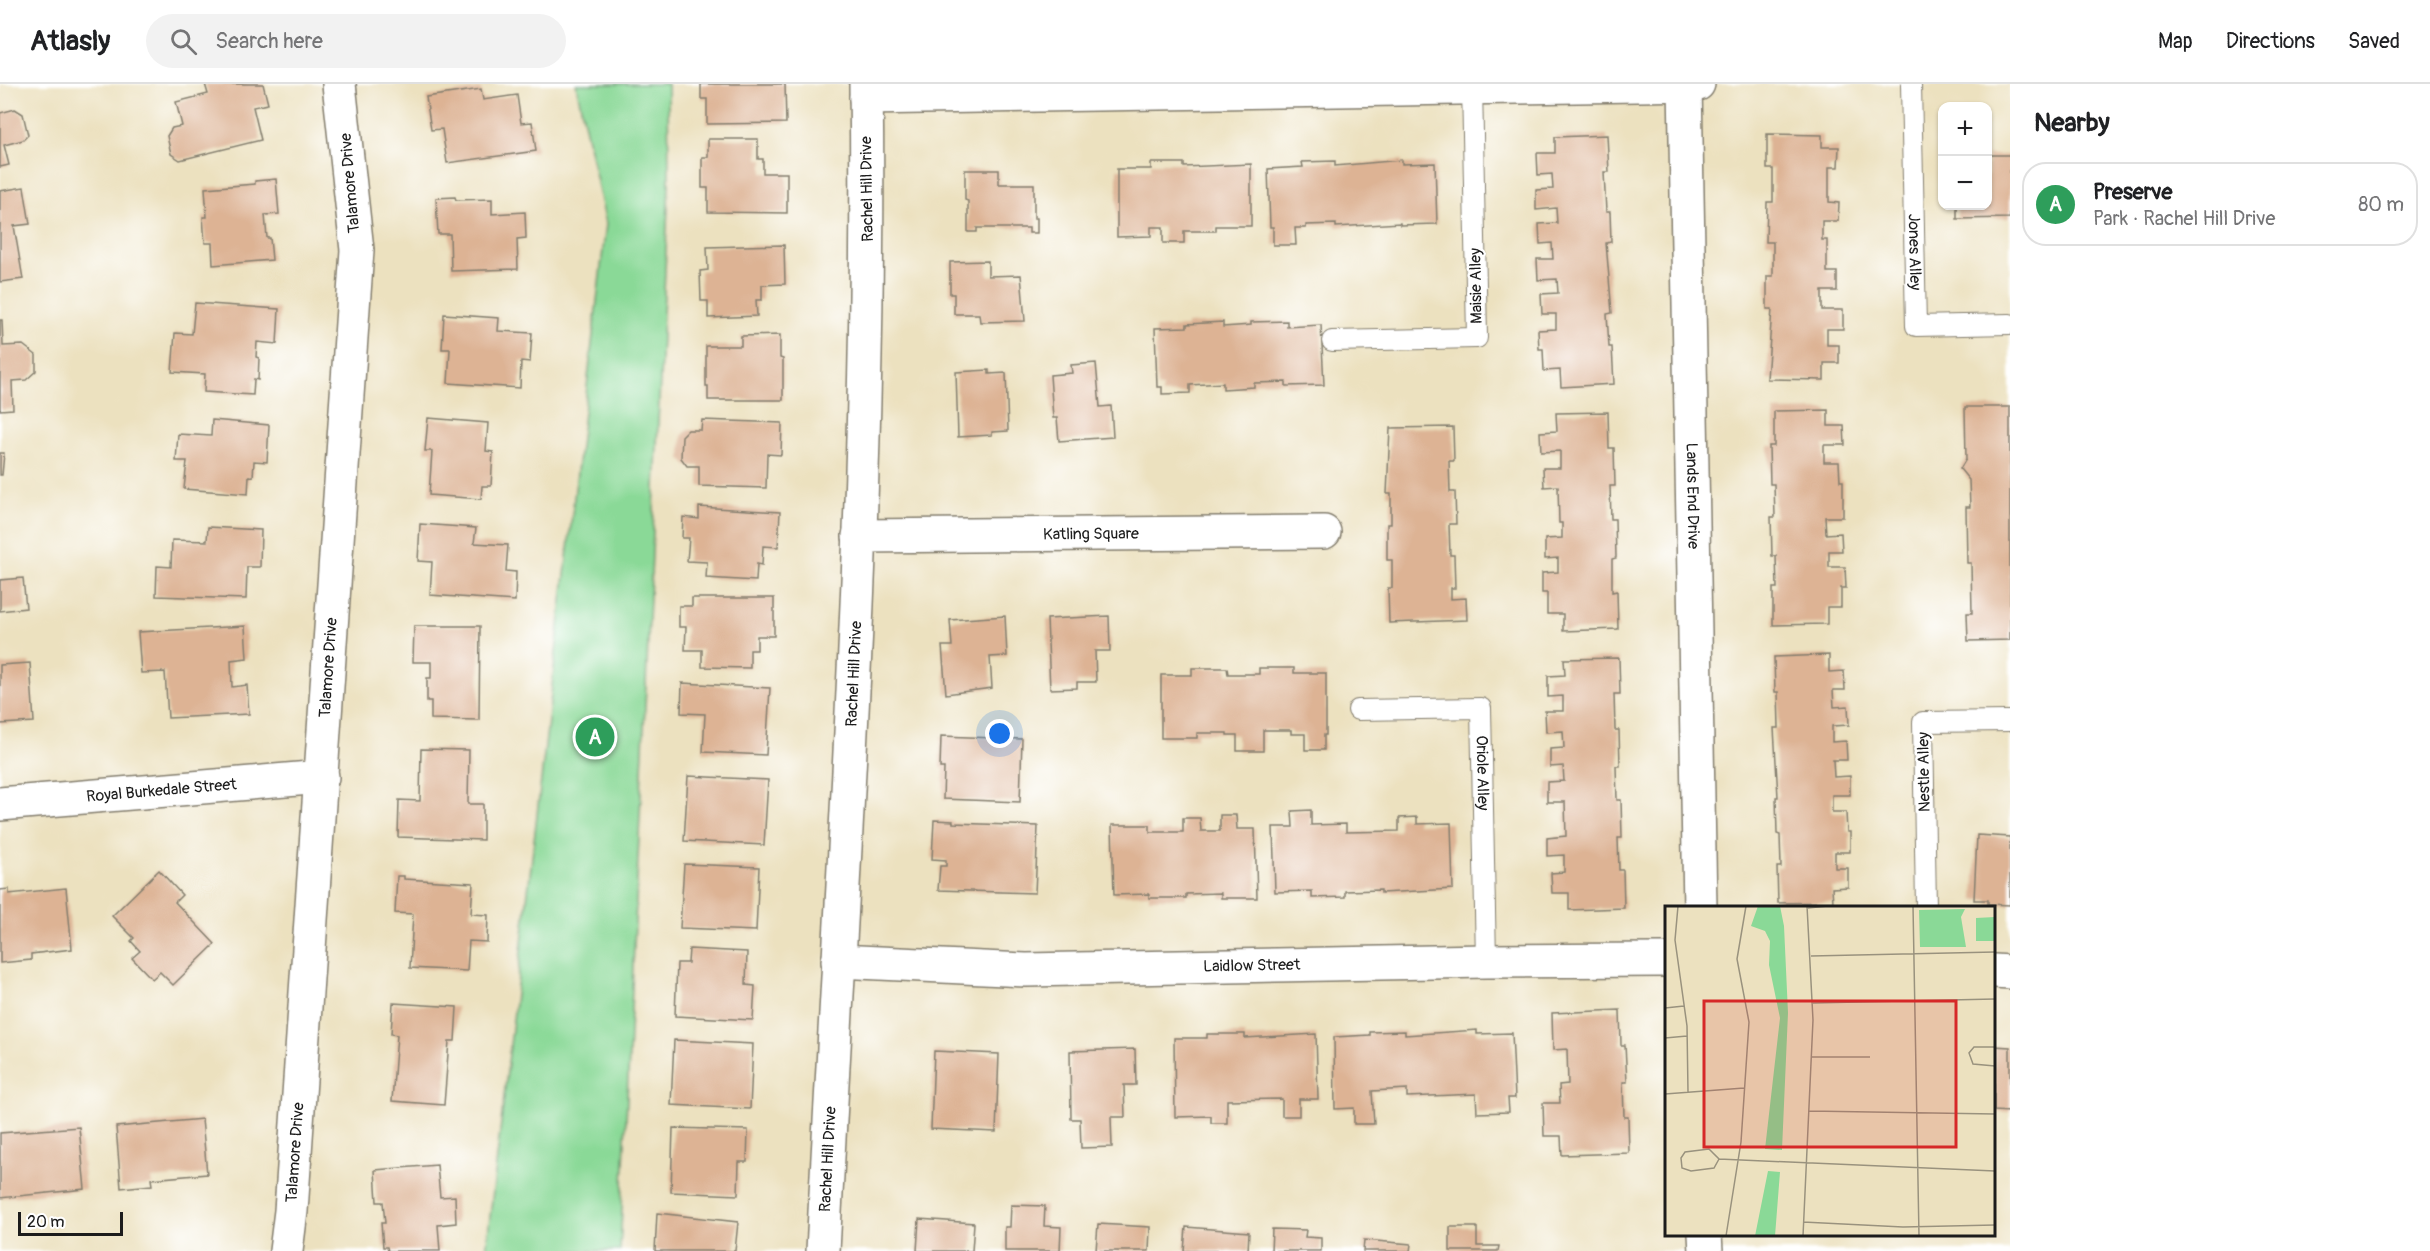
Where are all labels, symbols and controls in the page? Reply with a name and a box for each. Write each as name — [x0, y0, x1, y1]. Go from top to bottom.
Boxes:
search box — [146, 14, 566, 68]
text: Atlasly — [30, 24, 110, 59]
icon: search — [167, 25, 200, 58]
text: Search here — [215, 27, 323, 55]
text: Map — [2158, 28, 2193, 55]
text: Directions — [2226, 28, 2315, 55]
text: Saved — [2348, 28, 2400, 55]
map controls — [1938, 102, 1992, 210]
button: + — [1938, 102, 1992, 156]
text: Nearby — [2034, 107, 2110, 139]
street label: Talamore Drive — [336, 132, 364, 234]
street label: Rachel Hill Drive — [856, 136, 878, 242]
button: − — [1938, 156, 1992, 210]
text: Preserve — [2093, 178, 2172, 206]
text: A — [2049, 192, 2062, 217]
text: 80 m — [2358, 192, 2404, 217]
text: Park · Rachel Hill Drive — [2093, 206, 2275, 231]
street label: Jones Alley — [1904, 214, 1925, 291]
street label: Maisie Alley — [1465, 248, 1487, 324]
street label: Lands End Drive — [1682, 443, 1703, 549]
street label: Katling Square — [1043, 524, 1139, 544]
street label: Talamore Drive — [315, 617, 342, 718]
street label: Rachel Hill Drive — [841, 620, 866, 727]
pin: A — [576, 714, 614, 760]
your location — [985, 719, 1014, 748]
street label: Nestle Alley — [1913, 732, 1935, 812]
street label: Oriole Alley — [1472, 735, 1493, 811]
street label: Royal Burkedale Street — [85, 774, 238, 807]
inset map — [1665, 906, 1995, 1236]
street label: Laidlow Street — [1203, 955, 1301, 977]
street label: Talamore Drive — [282, 1102, 308, 1203]
street label: Rachel Hill Drive — [815, 1106, 841, 1213]
scale bar — [18, 1209, 123, 1236]
text: 20 m — [27, 1212, 65, 1232]

